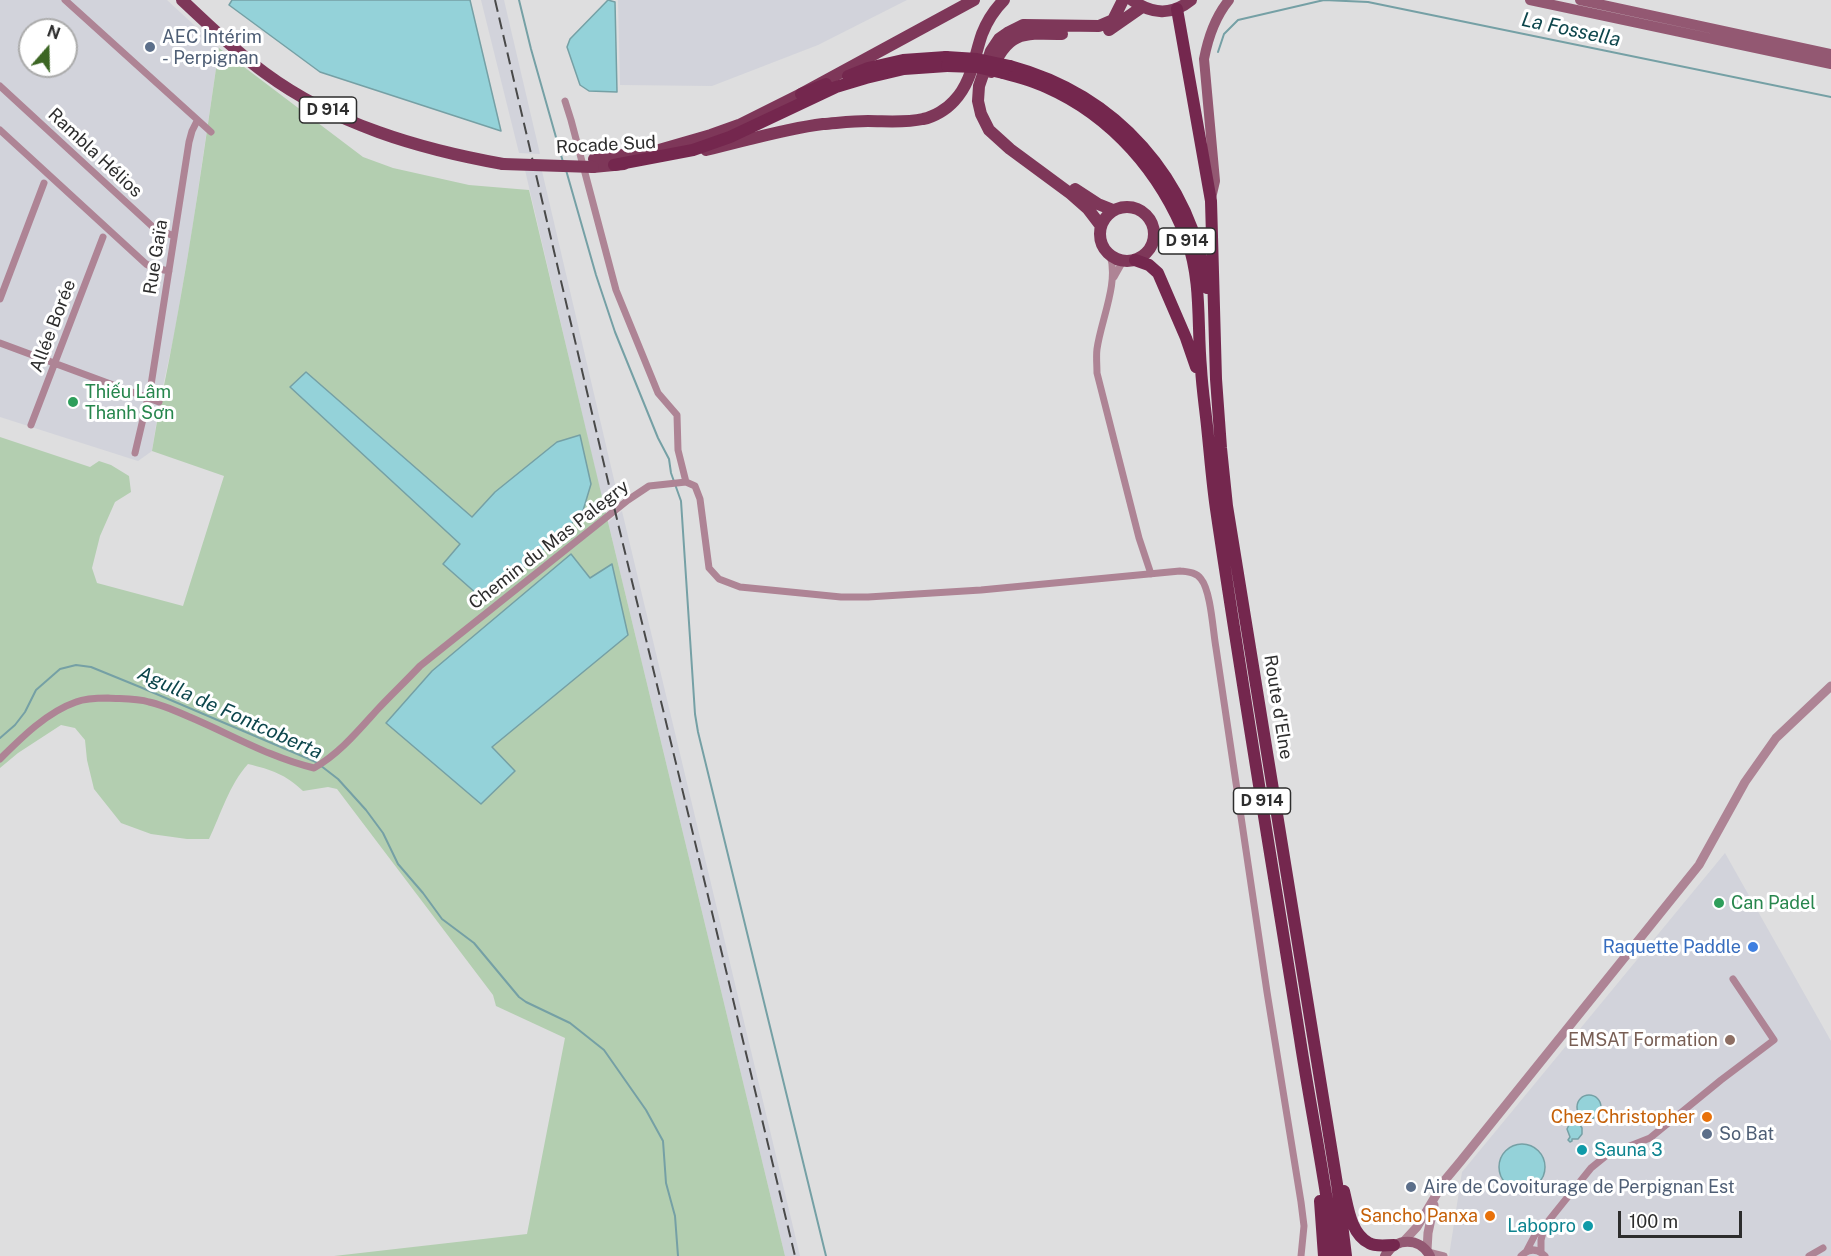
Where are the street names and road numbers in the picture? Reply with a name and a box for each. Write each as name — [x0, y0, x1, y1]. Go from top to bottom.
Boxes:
road number: D 914 — [300, 97, 356, 123]
street label: Rambla Hélios — [43, 104, 147, 202]
street label: Rocade Sud — [555, 132, 657, 158]
street label: Rue Gaïa — [139, 218, 173, 296]
road number: D 914 — [1158, 228, 1216, 254]
street label: Allée Borée — [25, 277, 81, 375]
street label: Chemin du Mas Palegry — [465, 476, 633, 614]
street label: Route d'Elne — [1259, 653, 1297, 761]
road number: D 914 — [1234, 788, 1290, 814]

